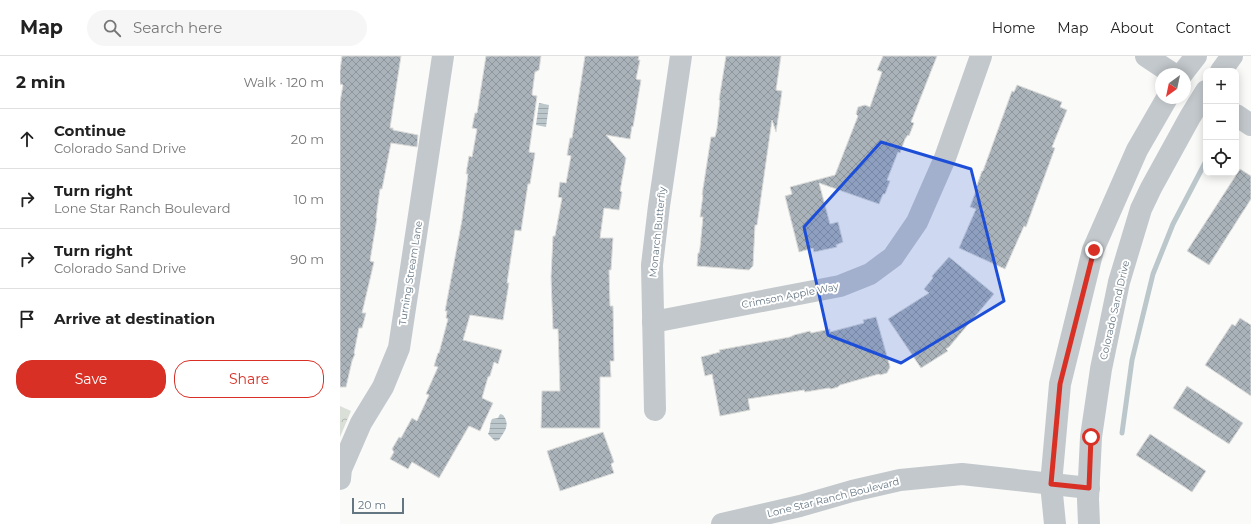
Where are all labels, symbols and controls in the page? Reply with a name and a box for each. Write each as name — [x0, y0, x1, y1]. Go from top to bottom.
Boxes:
search box — [87, 10, 367, 46]
text: Map — [20, 16, 63, 39]
icon: search — [101, 17, 123, 39]
text: Search here — [133, 18, 222, 37]
text: Home — [992, 19, 1035, 37]
text: Map — [1057, 19, 1088, 37]
text: About — [1110, 19, 1154, 37]
text: Contact — [1176, 19, 1231, 37]
north arrow — [1155, 68, 1191, 104]
map controls — [1203, 68, 1239, 176]
button: + — [1203, 68, 1239, 104]
text: 2 min — [16, 72, 66, 92]
text: Walk · 120 m — [243, 74, 324, 90]
button: − — [1203, 104, 1239, 140]
text: Continue — [54, 121, 126, 140]
icon: ahead — [16, 128, 38, 150]
text: 20 m — [291, 131, 324, 147]
text: Colorado Sand Drive — [54, 140, 186, 156]
button: locate — [1203, 140, 1239, 176]
text: Turn right — [54, 181, 133, 200]
street label: Monarch Butterfly — [646, 186, 669, 278]
icon: right — [16, 188, 38, 210]
text: 10 m — [294, 191, 324, 207]
text: Lone Star Ranch Boulevard — [54, 200, 231, 216]
street label: Turning Stream Lane — [396, 220, 425, 326]
text: Turn right — [54, 241, 133, 260]
route end — [1085, 241, 1103, 259]
icon: right — [16, 248, 38, 270]
text: 90 m — [290, 251, 324, 267]
street label: Colorado Sand Drive — [1097, 259, 1132, 361]
text: Colorado Sand Drive — [54, 260, 186, 276]
street label: Crimson Apple Way — [740, 280, 840, 311]
icon: arrive — [16, 308, 38, 330]
text: Arrive at destination — [54, 309, 215, 328]
button: Save — [16, 360, 166, 398]
button: Share — [174, 360, 324, 398]
route start — [1082, 428, 1100, 446]
street label: Lone Star Ranch Boulevard — [766, 475, 901, 520]
scale bar — [352, 496, 404, 515]
text: 20 m — [358, 498, 386, 512]

